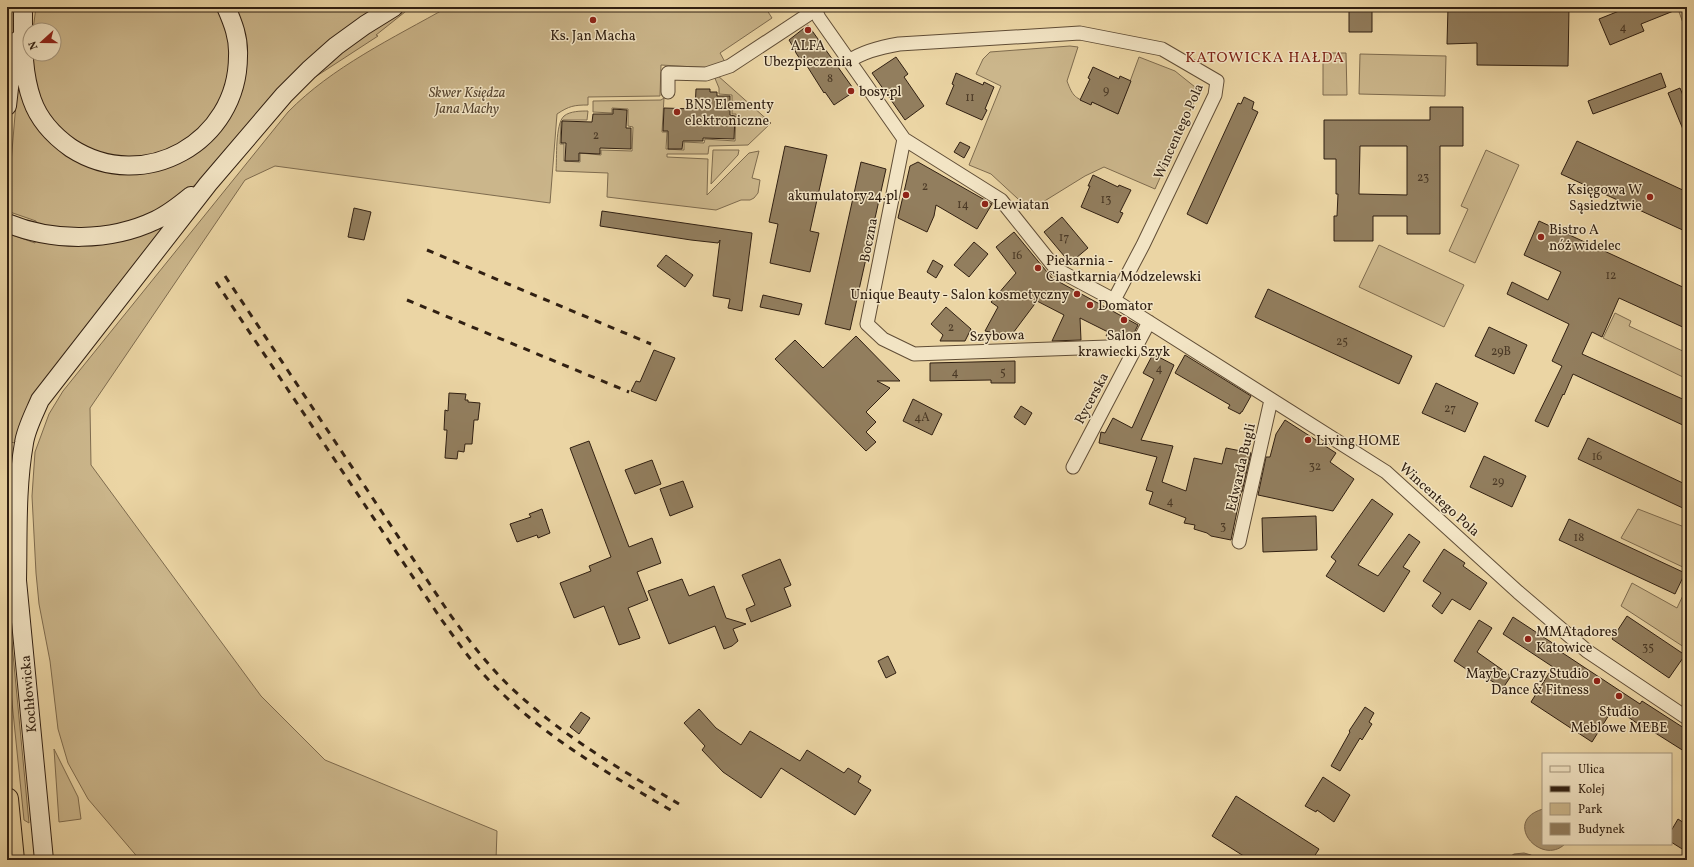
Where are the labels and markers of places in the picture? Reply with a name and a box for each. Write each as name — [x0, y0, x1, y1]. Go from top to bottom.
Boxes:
marker: Ks. Jan Macha — [588, 15, 598, 25]
marker: ALFA Ubezpieczenia — [803, 25, 813, 35]
place label: Ks. Jan Macha — [550, 27, 636, 46]
place label: ALFA Ubezpieczenia — [763, 37, 853, 72]
place label: bosy.pl — [859, 83, 902, 102]
marker: bosy.pl — [846, 86, 856, 96]
place label: BNS Elementy elektroniczne — [685, 96, 774, 131]
marker: BNS Elementy elektroniczne — [672, 107, 682, 117]
place label: Księgowa W Sąsiedztwie — [1567, 181, 1642, 216]
place label: akumulatory24.pl — [788, 187, 898, 206]
marker: akumulatory24.pl — [901, 190, 911, 200]
marker: Księgowa W Sąsiedztwie — [1645, 192, 1655, 202]
place label: Lewiatan — [993, 196, 1049, 215]
marker: Lewiatan — [980, 199, 990, 209]
place label: Bistro A nóż widelec — [1549, 221, 1621, 256]
marker: Bistro A nóż widelec — [1536, 232, 1546, 242]
place label: Piekarnia - Ciastkarnia Modzelewski — [1046, 252, 1201, 287]
marker: Piekarnia - Ciastkarnia Modzelewski — [1033, 263, 1043, 273]
place label: Unique Beauty - Salon kosmetyczny — [850, 286, 1069, 305]
marker: Unique Beauty - Salon kosmetyczny — [1072, 289, 1082, 299]
place label: Domator — [1098, 297, 1153, 316]
marker: Domator — [1085, 300, 1095, 310]
marker: Salon krawiecki Szyk — [1119, 315, 1129, 325]
place label: Salon krawiecki Szyk — [1078, 327, 1170, 362]
place label: Living HOME — [1316, 432, 1400, 451]
marker: Living HOME — [1303, 435, 1313, 445]
place label: MMAtadores Katowice — [1536, 623, 1617, 658]
marker: MMAtadores Katowice — [1523, 634, 1533, 644]
place label: Maybe Crazy Studio Dance & Fitness — [1466, 665, 1589, 700]
marker: Maybe Crazy Studio Dance & Fitness — [1592, 676, 1602, 686]
marker: Studio Meblowe MEBE — [1614, 691, 1624, 701]
place label: Studio Meblowe MEBE — [1570, 703, 1668, 738]

